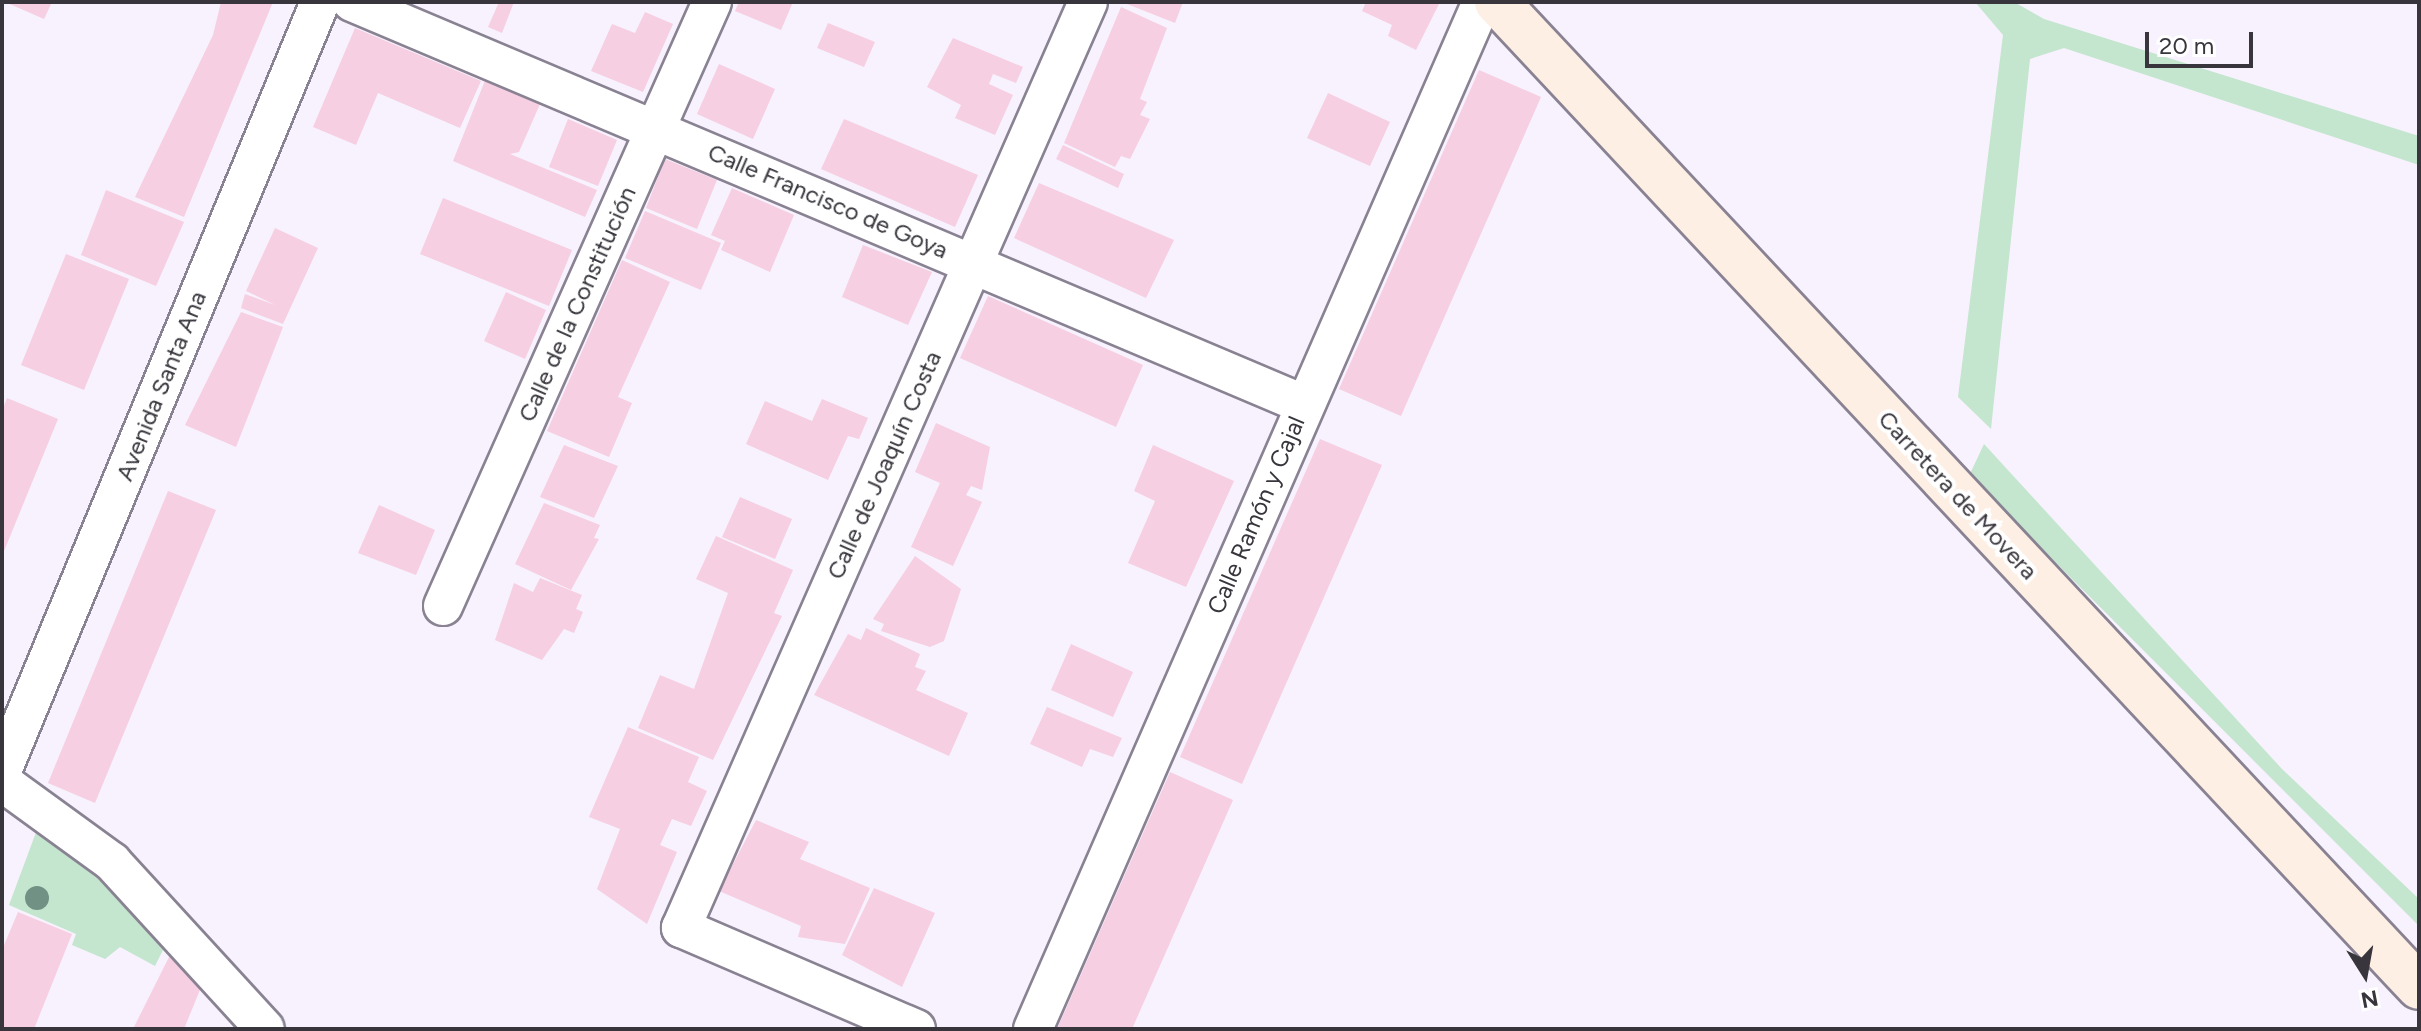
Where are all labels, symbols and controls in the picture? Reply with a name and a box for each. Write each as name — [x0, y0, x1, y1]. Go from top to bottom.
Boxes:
scale bar — [2149, 16, 2257, 66]
text: 20 m — [2159, 31, 2214, 60]
street label: Calle Francisco de Goya — [704, 137, 952, 265]
street label: Calle de la Constitución — [512, 182, 642, 426]
street label: Avenida Santa Ana — [110, 287, 212, 485]
street label: Calle de Joaquín Costa — [821, 347, 947, 583]
street label: Carretera de Movera — [1872, 405, 2044, 585]
street label: Calle Ramón y Cajal — [1201, 412, 1311, 618]
north arrow — [2325, 935, 2405, 1015]
text: N — [2359, 984, 2381, 1014]

